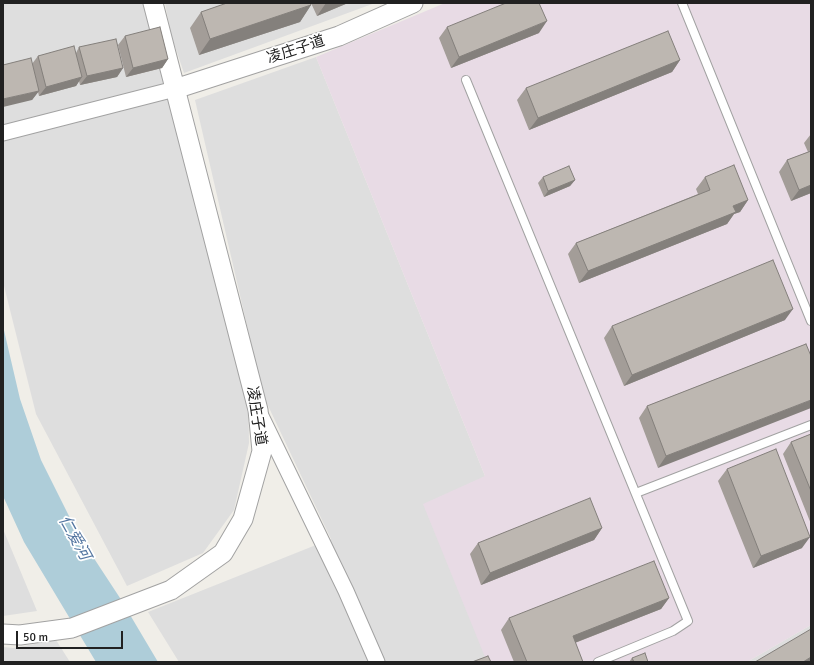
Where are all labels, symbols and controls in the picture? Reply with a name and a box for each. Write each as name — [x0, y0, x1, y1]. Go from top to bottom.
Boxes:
street label: 凌庄子道 — [265, 32, 327, 68]
street label: 凌庄子道 — [242, 385, 270, 447]
water label: 仁爱河 — [54, 512, 94, 564]
scale bar — [18, 623, 125, 649]
text: 50 m — [23, 630, 48, 645]

